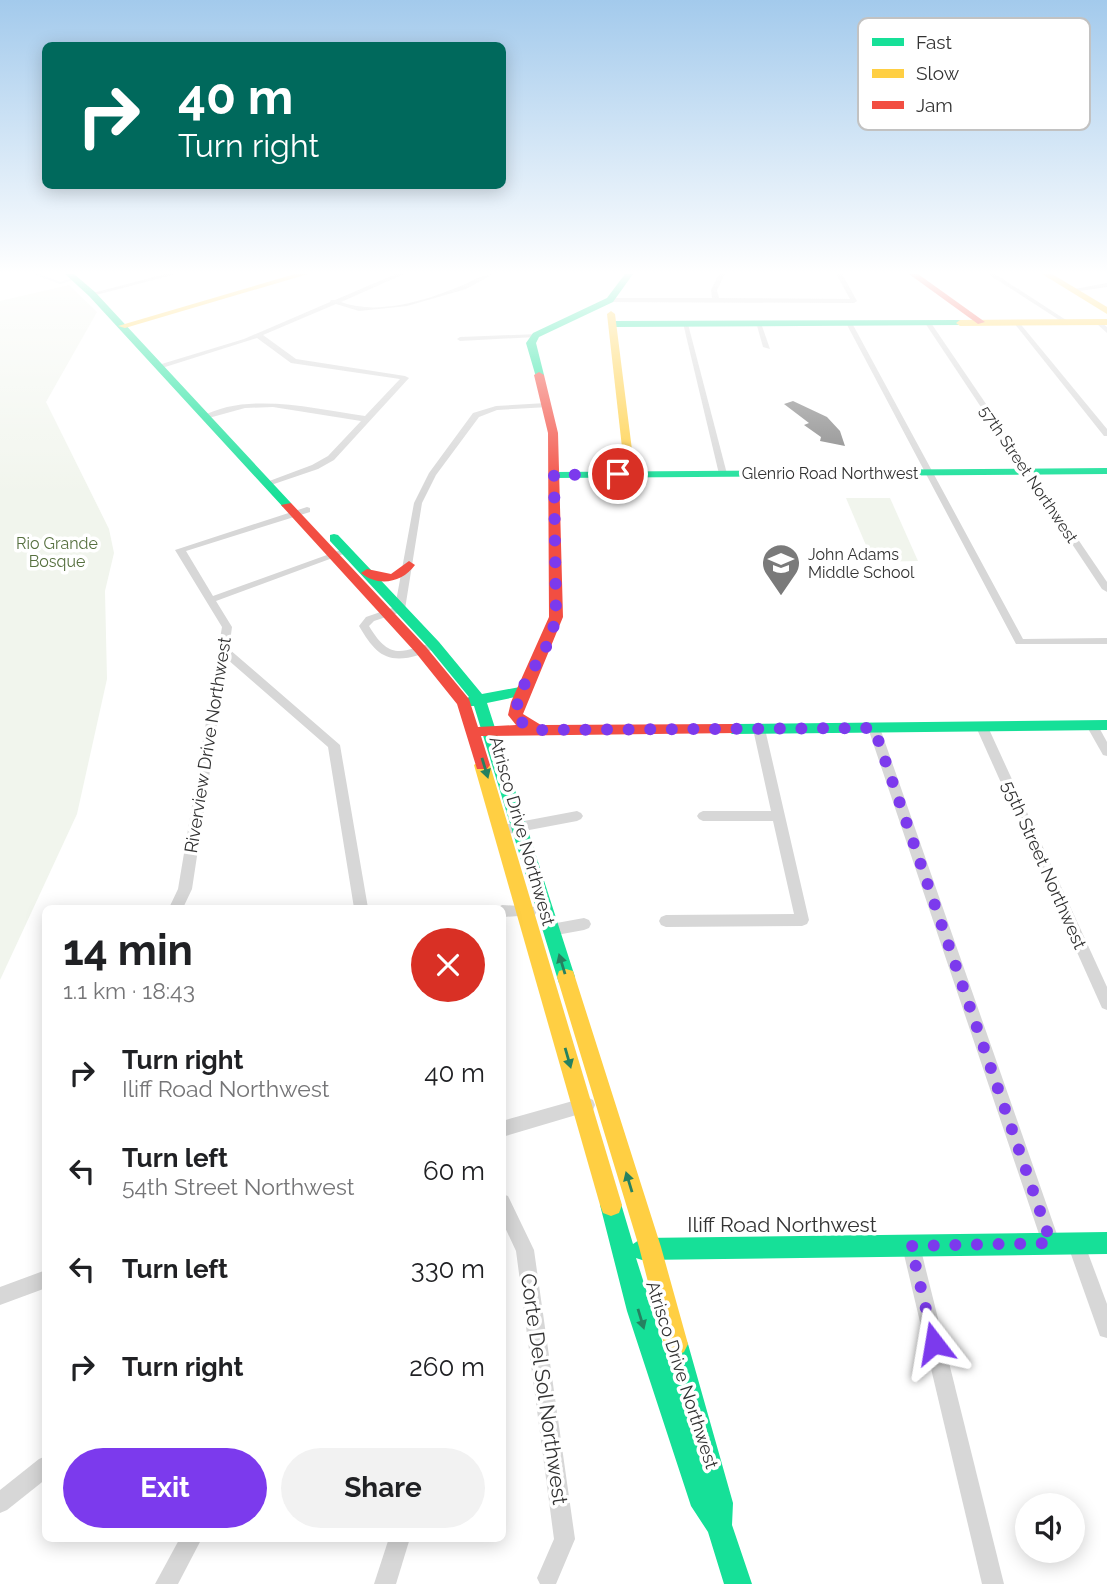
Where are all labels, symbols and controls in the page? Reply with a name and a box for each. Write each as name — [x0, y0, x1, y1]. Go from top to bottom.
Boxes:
legend — [858, 18, 1090, 130]
text: Fast — [916, 31, 952, 53]
text: Slow — [916, 62, 960, 84]
text: 40 m — [178, 68, 293, 125]
icon: right — [63, 70, 154, 161]
text: Jam — [916, 94, 953, 116]
text: Turn right — [178, 127, 319, 164]
street label: 57th Street Northwest — [976, 402, 1082, 547]
pin — [588, 444, 648, 504]
icon: arrive — [599, 455, 637, 493]
street label: Glenrio Road Northwest — [742, 464, 919, 483]
park label: Rio Grande Bosque — [16, 534, 98, 571]
school or university icon: John Adams Middle School — [760, 542, 802, 597]
place label: John Adams Middle School — [808, 545, 915, 582]
street label: Riverview Drive Northwest — [180, 635, 235, 854]
street label: Atrisco Drive Northwest — [485, 734, 560, 928]
one-way arrow — [480, 758, 490, 779]
street label: 55th Street Northwest — [998, 777, 1091, 952]
text: 14 min — [63, 926, 193, 975]
button: close — [411, 928, 485, 1002]
one-way arrow — [556, 954, 566, 975]
text: 1.1 km · 18:43 — [63, 977, 195, 1004]
text: Turn right — [122, 1045, 243, 1075]
one-way arrow — [563, 1047, 573, 1068]
icon: right — [63, 1054, 101, 1092]
text: 40 m — [424, 1058, 485, 1088]
text: Iliff Road Northwest — [122, 1075, 330, 1102]
text: Turn left — [122, 1143, 228, 1173]
icon: left — [63, 1152, 101, 1190]
text: 60 m — [423, 1156, 485, 1186]
one-way arrow — [624, 1171, 634, 1192]
text: 54th Street Northwest — [122, 1173, 354, 1200]
street label: Iliff Road Northwest — [687, 1212, 877, 1237]
icon: left — [63, 1250, 101, 1288]
text: Turn left — [122, 1254, 228, 1284]
text: 330 m — [411, 1254, 485, 1284]
street label: Corte Del Sol Northwest — [516, 1272, 573, 1506]
street label: Atrisco Drive Northwest — [642, 1278, 723, 1471]
position arrow — [897, 1306, 971, 1380]
one-way arrow — [637, 1308, 647, 1329]
icon: right — [63, 1348, 101, 1386]
text: Turn right — [122, 1352, 243, 1382]
text: 260 m — [409, 1352, 485, 1382]
button: Exit — [63, 1448, 267, 1528]
button: Share — [281, 1448, 485, 1528]
map controls — [1015, 1493, 1085, 1563]
button: sound — [1015, 1493, 1085, 1563]

